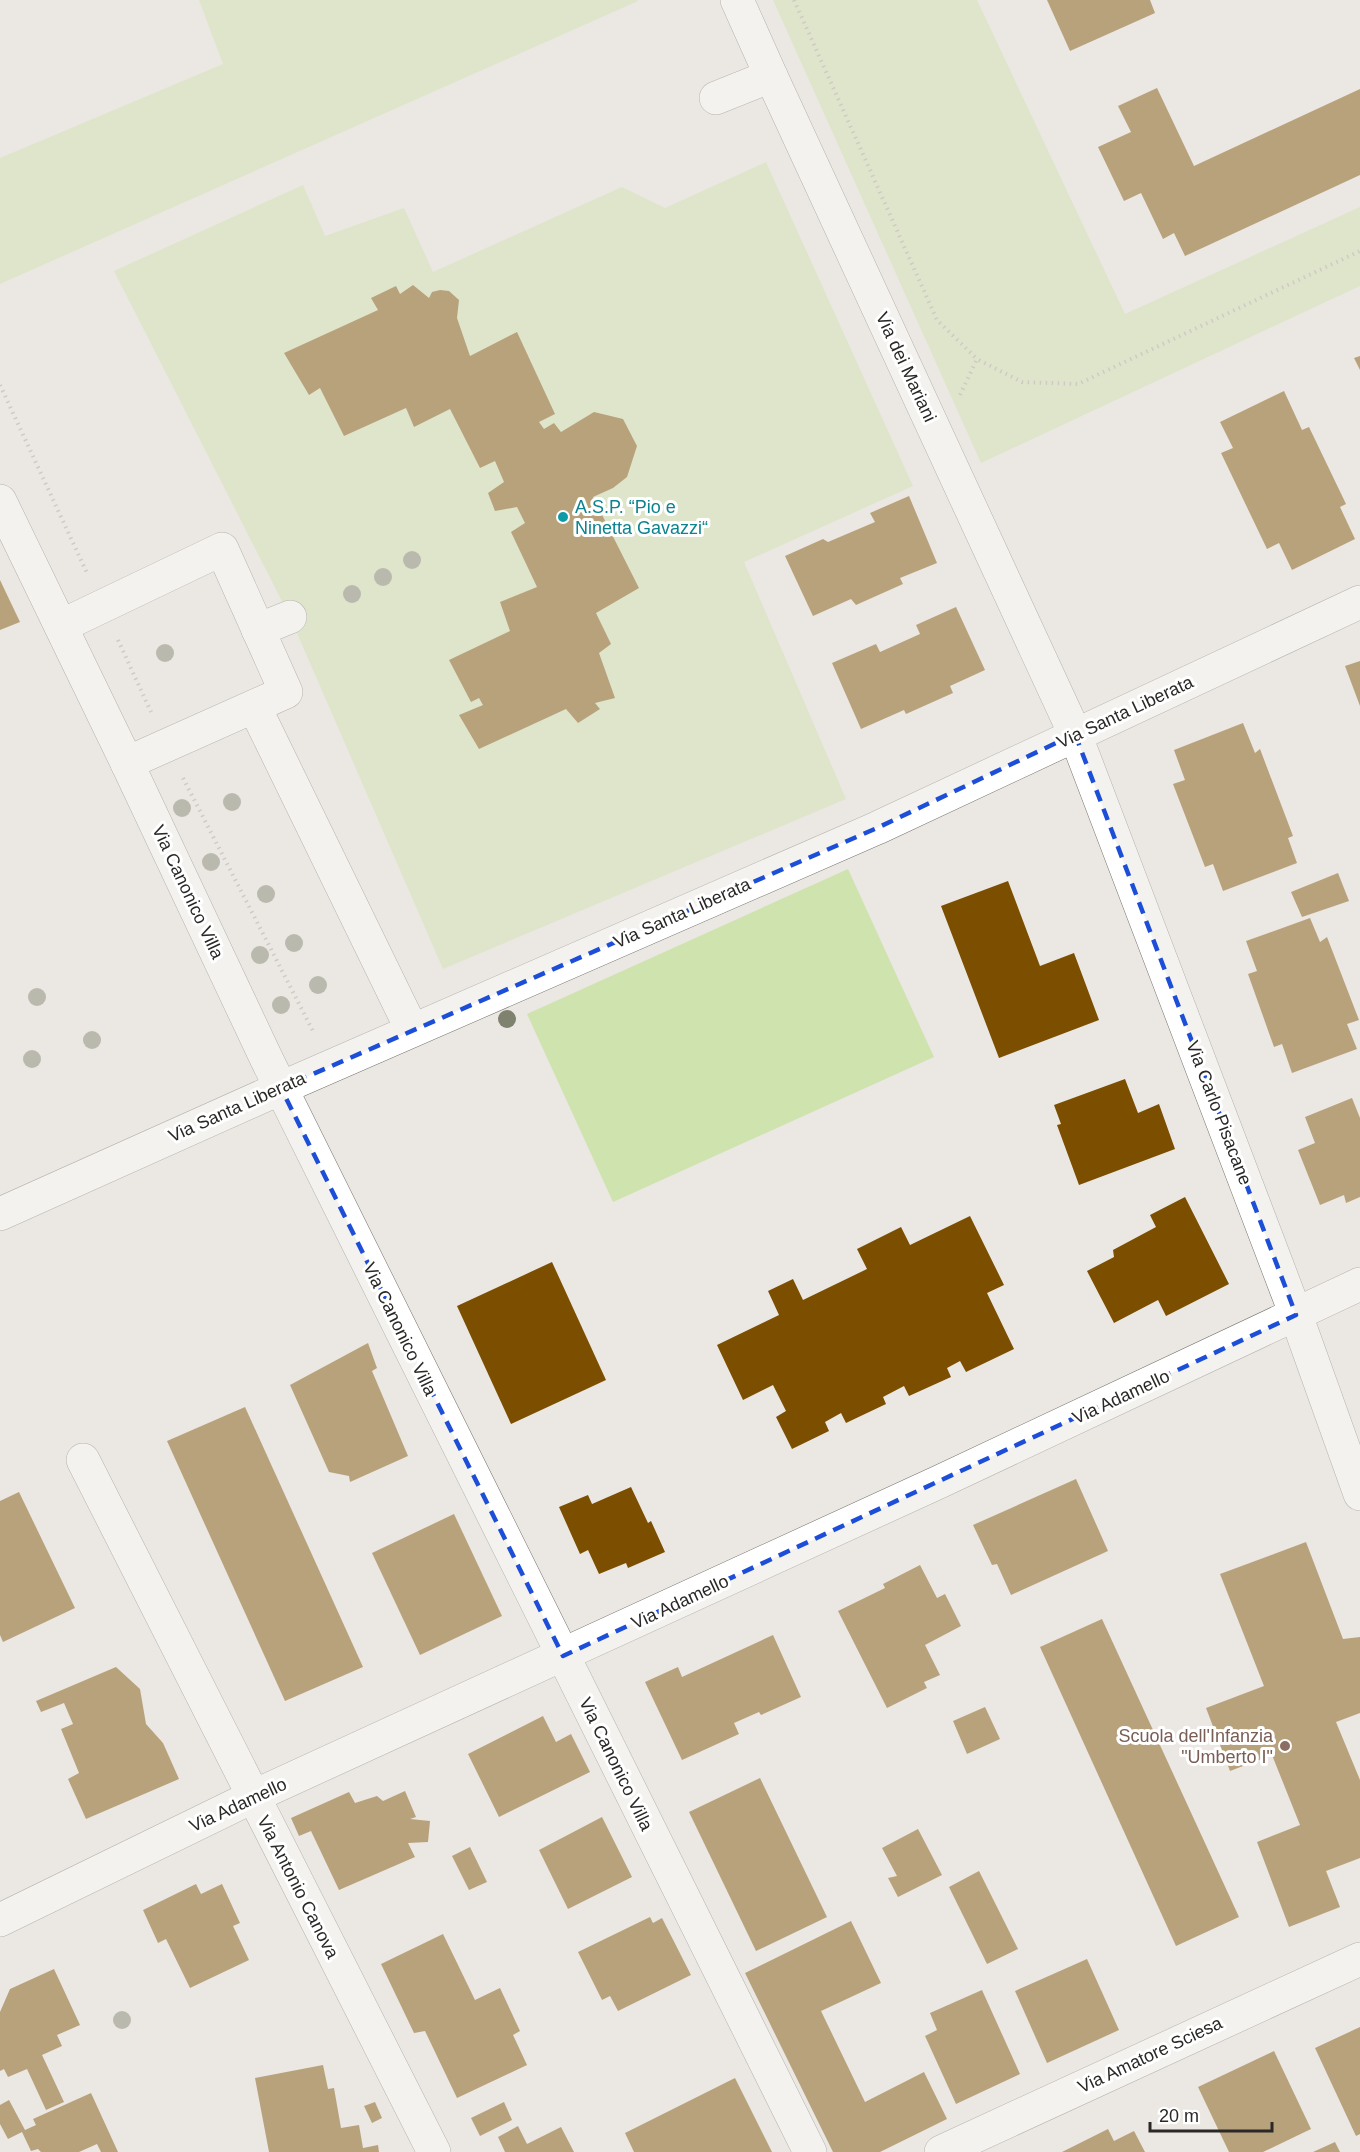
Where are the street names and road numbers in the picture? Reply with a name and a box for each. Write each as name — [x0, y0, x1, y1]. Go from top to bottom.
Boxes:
street label: Via dei Mariani — [872, 309, 940, 425]
street label: Via Santa Liberata — [1054, 671, 1197, 752]
street label: Via Canonico Villa — [148, 822, 228, 963]
street label: Via Santa Liberata — [610, 873, 754, 952]
street label: Via Carlo Pisacane — [1182, 1038, 1256, 1188]
street label: Via Santa Liberata — [165, 1067, 309, 1146]
street label: Via Canonico Villa — [359, 1259, 441, 1400]
street label: Via Adamello — [1069, 1366, 1173, 1428]
street label: Via Adamello — [628, 1571, 732, 1633]
street label: Via Canonico Villa — [575, 1694, 657, 1835]
street label: Via Adamello — [186, 1774, 290, 1836]
street label: Via Antonio Canova — [253, 1812, 343, 1963]
street label: Via Amatore Sciesa — [1075, 2012, 1226, 2097]

